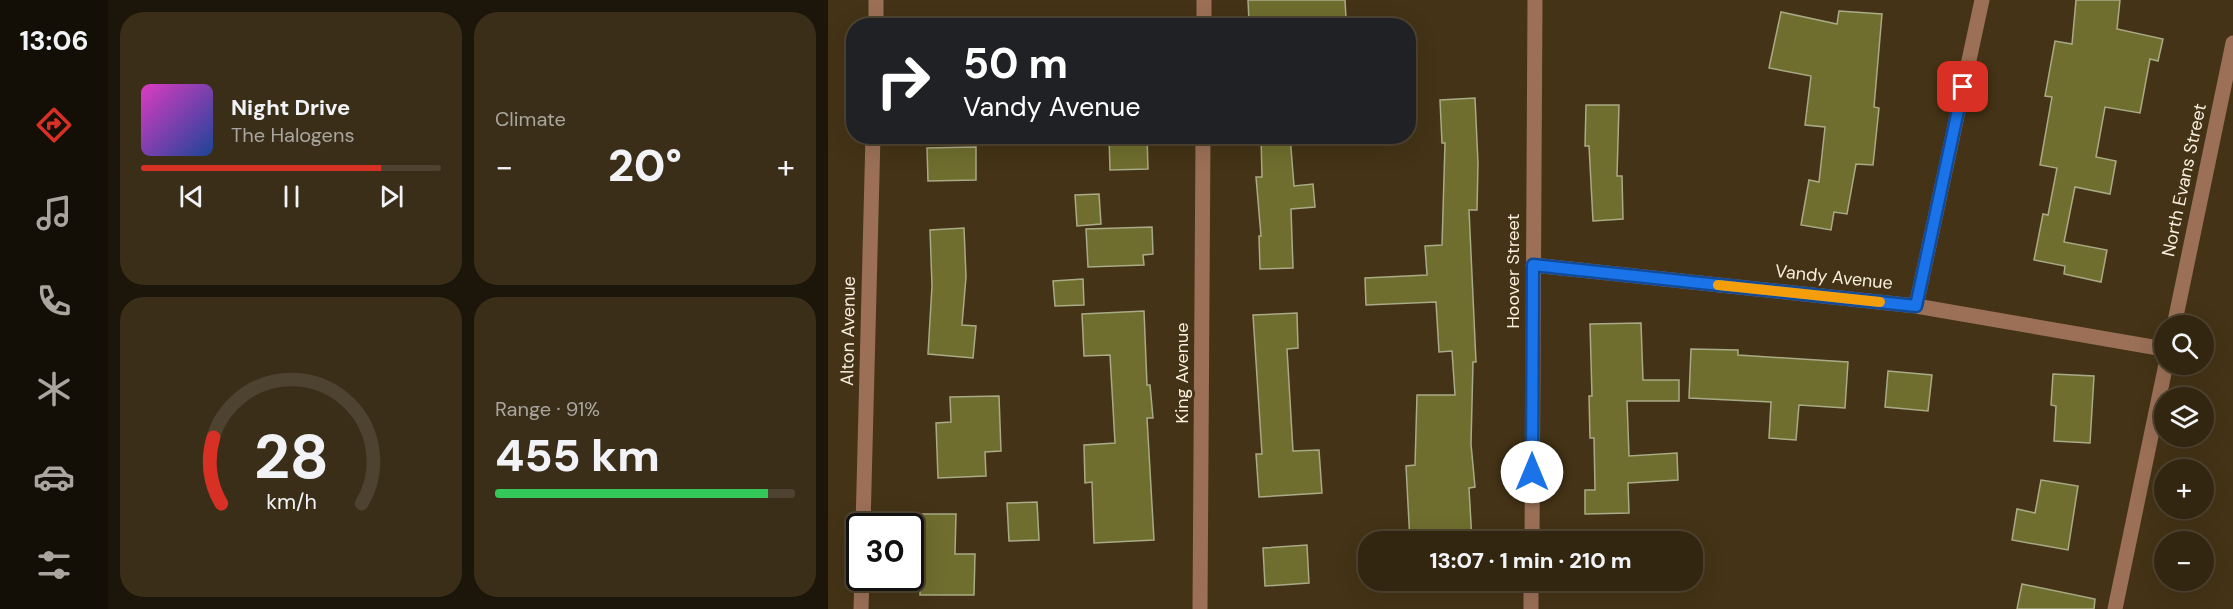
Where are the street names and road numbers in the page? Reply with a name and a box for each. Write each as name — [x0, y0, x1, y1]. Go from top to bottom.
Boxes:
street label: North Evans Street — [2156, 101, 2212, 259]
street label: Hoover Street — [1501, 214, 1525, 328]
street label: Vandy Avenue — [1774, 259, 1894, 295]
street label: Alton Avenue — [835, 276, 861, 386]
street label: King Avenue — [1170, 322, 1194, 424]

